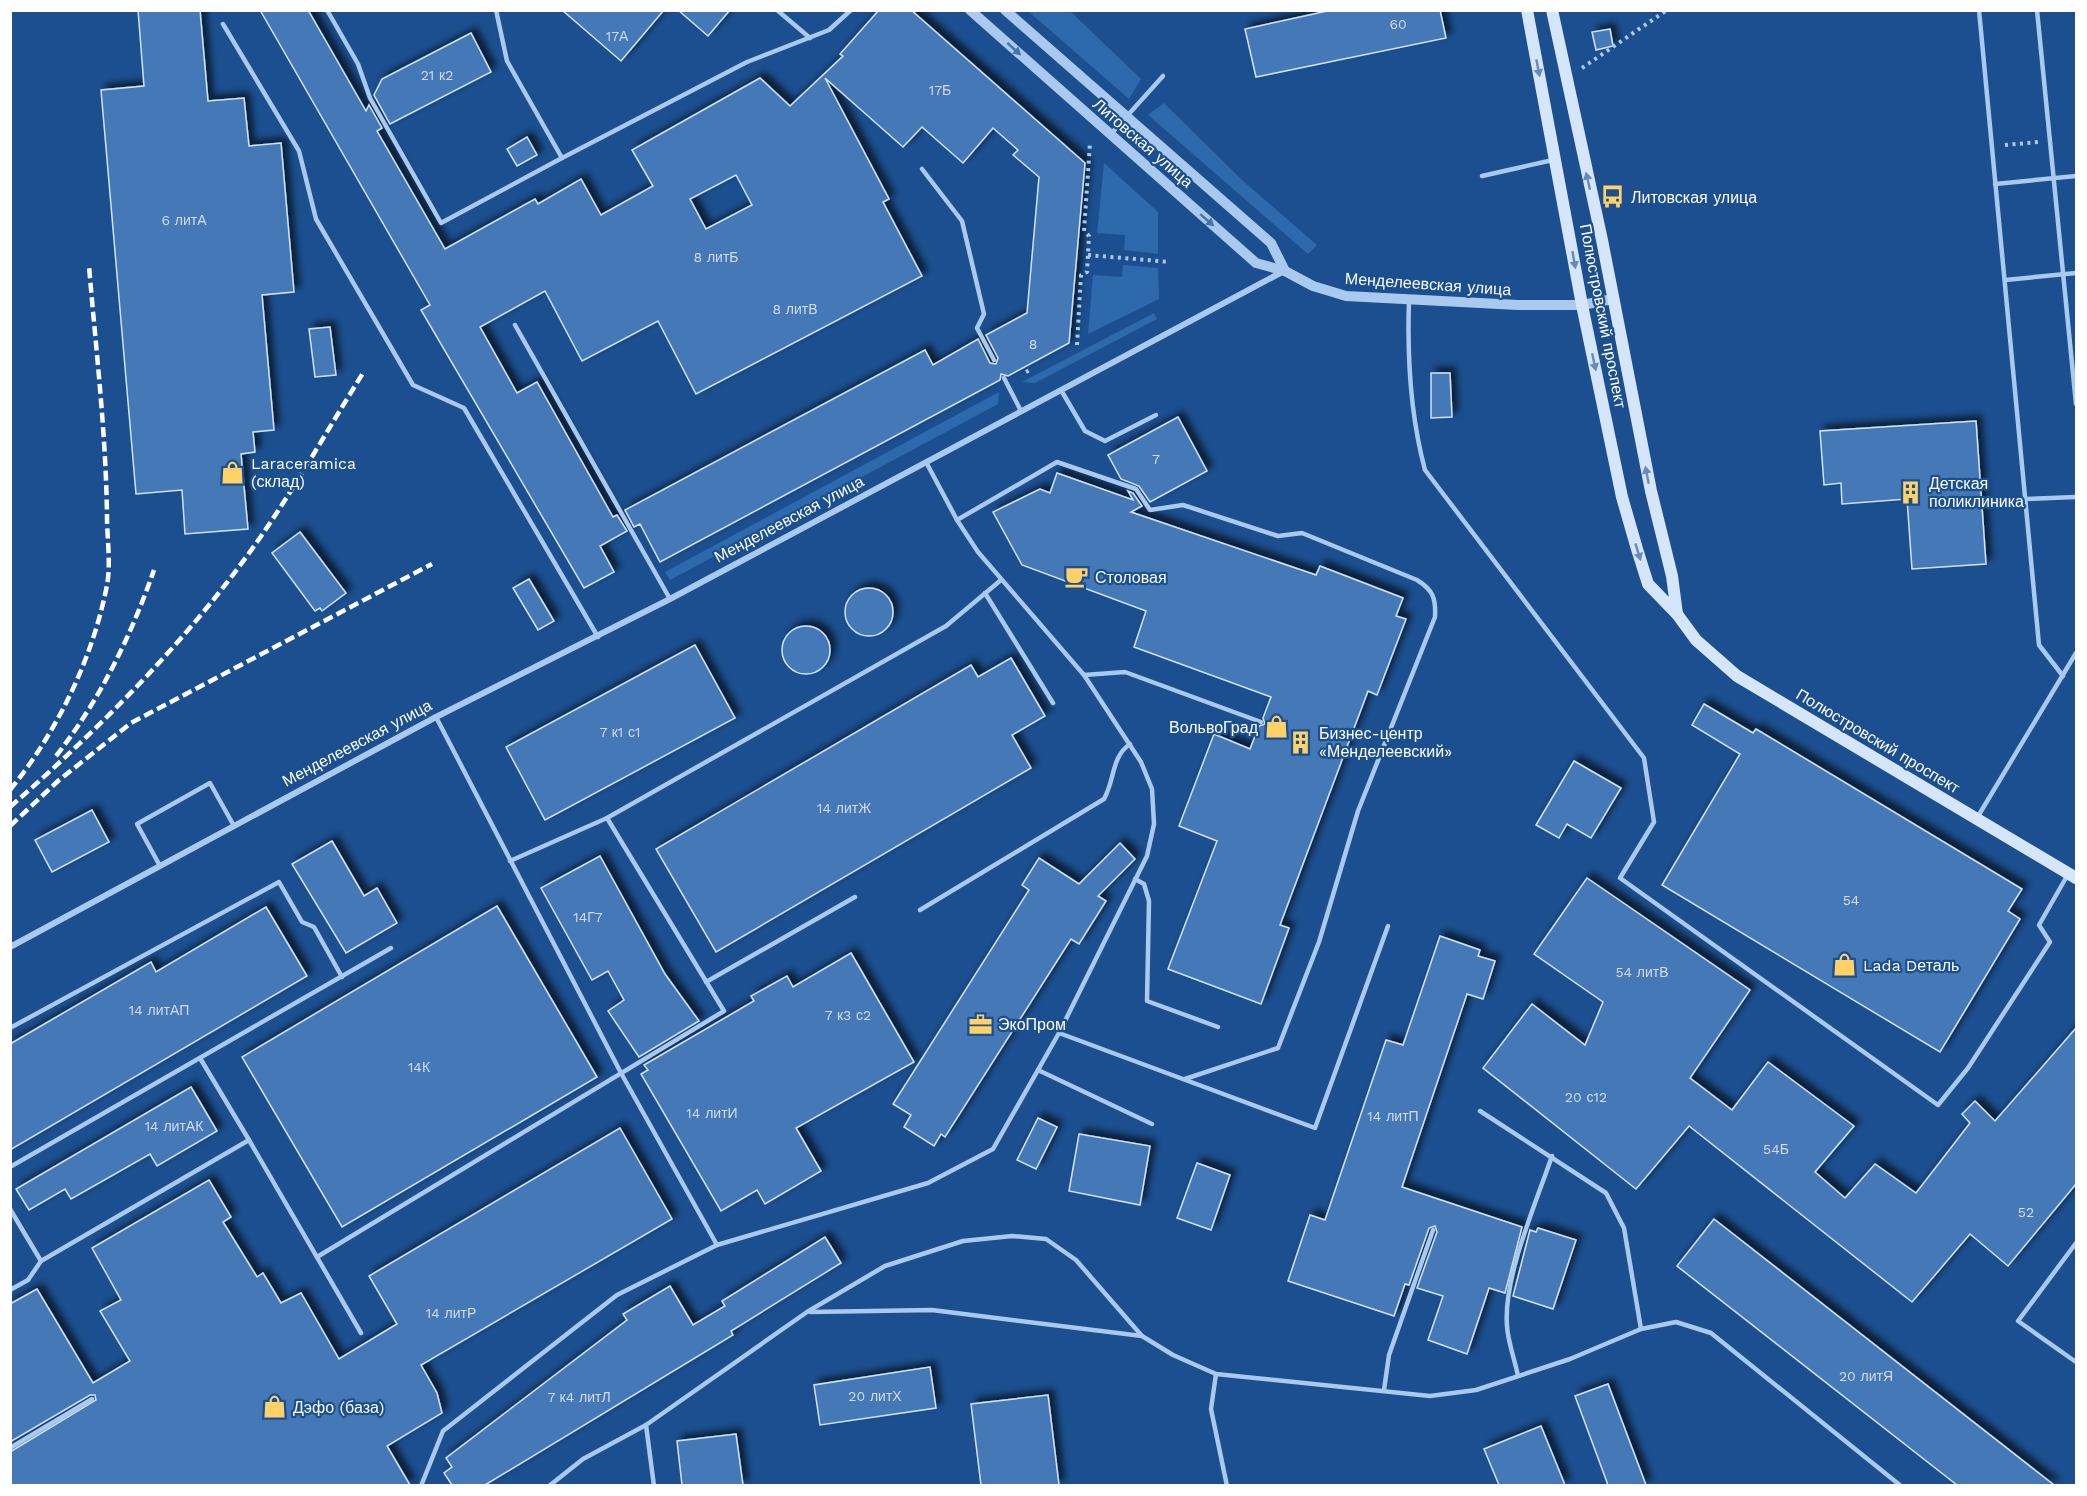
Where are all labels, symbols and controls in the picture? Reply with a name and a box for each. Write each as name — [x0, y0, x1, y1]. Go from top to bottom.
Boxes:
house number: 60 — [1389, 16, 1407, 32]
house number: 17А — [606, 28, 629, 44]
one-way arrow — [1006, 42, 1021, 55]
one-way arrow — [1534, 59, 1543, 78]
house number: 21 к2 — [421, 67, 453, 83]
house number: 17Б — [929, 82, 951, 98]
street label: Литовская улица — [1089, 94, 1197, 192]
one-way arrow — [1583, 171, 1592, 190]
bus stop icon: Литовская улица — [1600, 184, 1626, 210]
place label: Литовская улица — [1631, 188, 1757, 207]
house number: 6 литА — [161, 212, 207, 228]
one-way arrow — [1199, 213, 1214, 226]
street label: Полюстровский проспект — [1576, 222, 1630, 411]
house number: 8 литБ — [694, 249, 739, 265]
one-way arrow — [1570, 250, 1579, 269]
street label: Менделеевская улица — [1344, 269, 1512, 299]
house number: 8 литВ — [772, 301, 818, 317]
house number: 8 — [1029, 336, 1037, 352]
one-way arrow — [1590, 353, 1599, 372]
house number: 7 — [1152, 451, 1160, 467]
place label: Laraceramica (склад) — [251, 454, 356, 491]
shop icon: Laraceramica (склад) — [220, 459, 246, 485]
one-way arrow — [1642, 465, 1651, 484]
street label: Менделеевская улица — [711, 471, 867, 567]
place label: Детская поликлиника — [1929, 474, 2024, 511]
building icon: Детская поликлиника — [1898, 479, 1924, 505]
one-way arrow — [1634, 543, 1643, 561]
cafe icon: Столовая — [1064, 564, 1090, 590]
place label: Столовая — [1095, 568, 1167, 587]
street label: Полюстровский проспект — [1793, 685, 1964, 798]
street label: Менделеевская улица — [279, 695, 435, 791]
shop icon: ВольвоГрад — [1263, 714, 1289, 740]
place label: ВольвоГрад — [1169, 718, 1259, 737]
house number: 7 к1 с1 — [599, 724, 641, 740]
place label: Бизнес-центр «Менделеевский» — [1319, 724, 1452, 761]
building icon: Бизнес-центр «Менделеевский» — [1288, 729, 1314, 755]
house number: 14 литЖ — [817, 800, 871, 816]
house number: 54 — [1843, 892, 1859, 908]
house number: 14Г7 — [573, 909, 603, 925]
shop icon: Lada Dеталь — [1832, 952, 1858, 978]
place label: Lada Dеталь — [1863, 956, 1959, 975]
house number: 54 литВ — [1615, 964, 1669, 980]
house number: 14 литАП — [129, 1002, 189, 1018]
house number: 7 к3 с2 — [825, 1007, 871, 1023]
office icon: ЭкоПром — [967, 1011, 993, 1037]
place label: ЭкоПром — [998, 1015, 1066, 1034]
house number: 14К — [408, 1059, 431, 1075]
house number: 20 с12 — [1565, 1089, 1607, 1105]
house number: 14 литИ — [686, 1105, 738, 1121]
house number: 14 литП — [1367, 1108, 1419, 1124]
house number: 14 литАК — [145, 1118, 204, 1134]
house number: 54Б — [1763, 1141, 1789, 1157]
house number: 52 — [2018, 1204, 2034, 1220]
house number: 14 литР — [426, 1305, 476, 1321]
house number: 20 литЯ — [1839, 1368, 1893, 1384]
house number: 20 литХ — [848, 1388, 902, 1404]
house number: 7 к4 литЛ — [547, 1389, 611, 1405]
shop icon: Дэфо (база) — [262, 1394, 288, 1420]
place label: Дэфо (база) — [293, 1398, 384, 1417]

